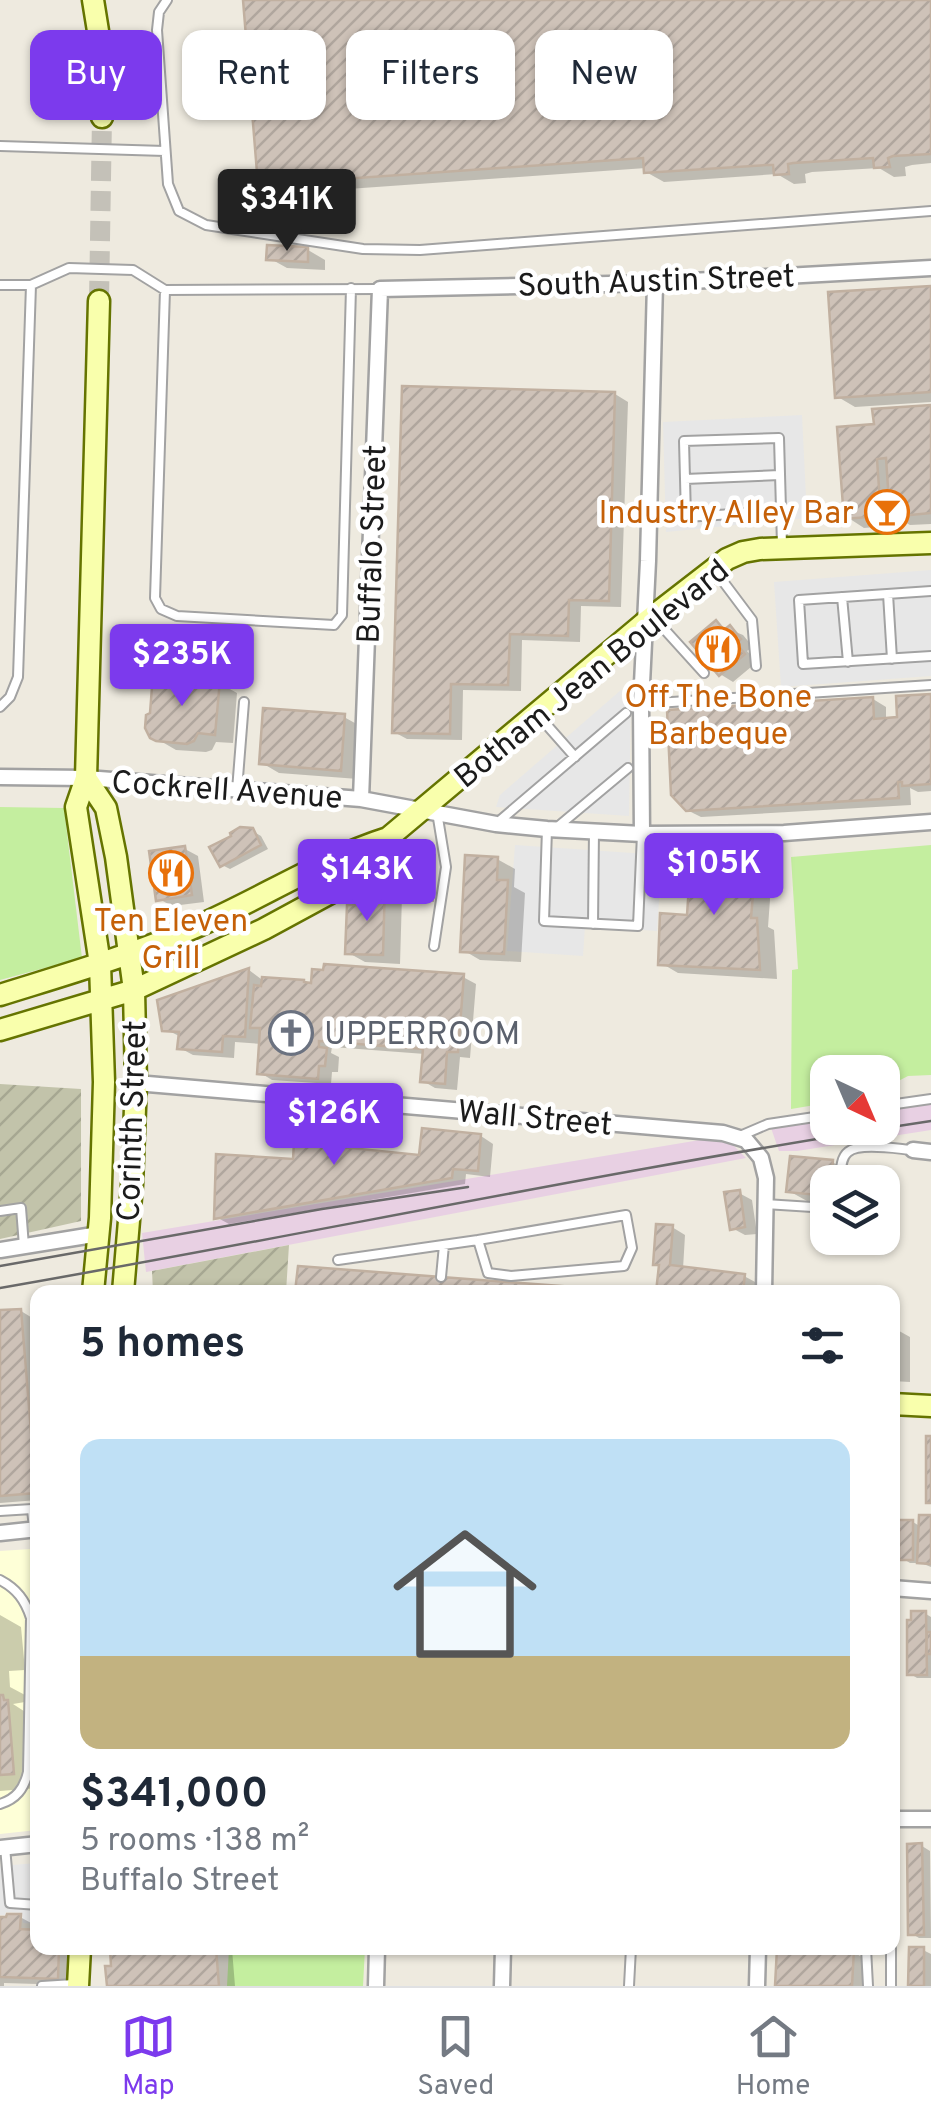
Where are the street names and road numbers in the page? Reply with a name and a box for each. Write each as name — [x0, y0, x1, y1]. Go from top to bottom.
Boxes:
street label: South Austin Street — [517, 258, 796, 308]
street label: Buffalo Street — [351, 444, 397, 644]
street label: Botham Jean Boulevard — [447, 552, 739, 799]
street label: Cockrell Avenue — [110, 764, 344, 820]
street label: Corinth Street — [110, 1020, 158, 1223]
street label: Wall Street — [456, 1093, 614, 1147]

